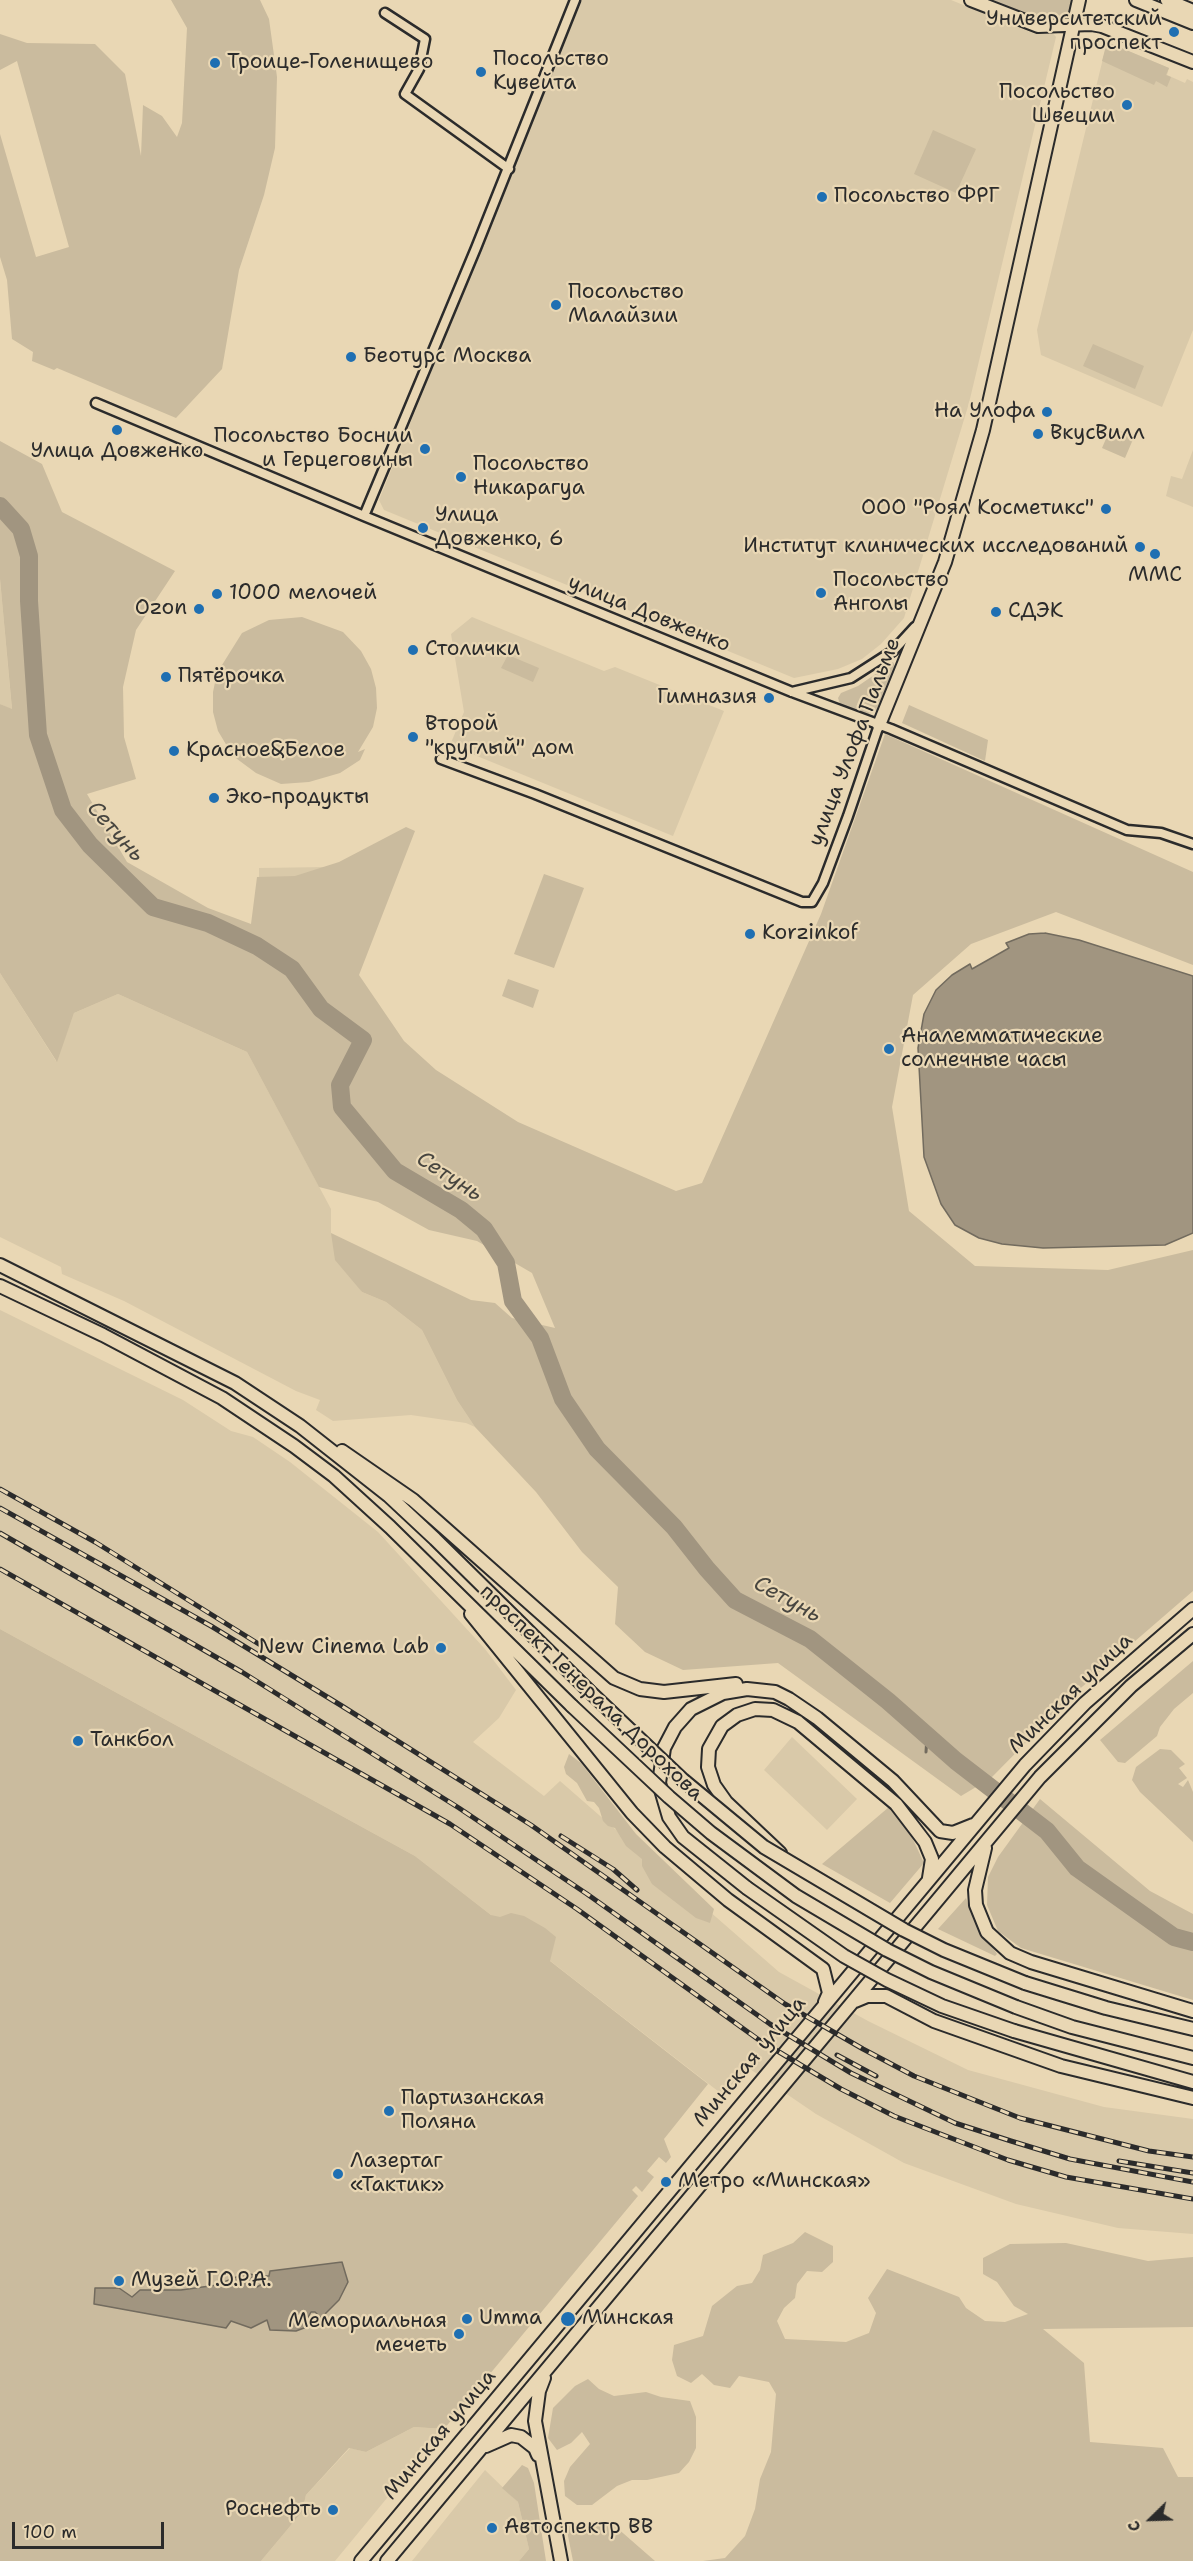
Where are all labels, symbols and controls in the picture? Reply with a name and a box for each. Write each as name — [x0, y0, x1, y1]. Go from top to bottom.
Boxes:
place label: Университетский проспект — [986, 7, 1162, 57]
marker: Университетский проспект — [1167, 25, 1181, 39]
place label: Посольство Кувейта — [493, 47, 609, 97]
place label: Троице-Голенищево — [227, 50, 433, 76]
marker: Троице-Голенищево — [208, 56, 222, 70]
marker: Посольство Кувейта — [474, 65, 488, 79]
place label: Посольство Швеции — [999, 80, 1115, 130]
marker: Посольство Швеции — [1120, 98, 1134, 112]
place label: Посольство ФРГ — [834, 184, 999, 210]
marker: Посольство ФРГ — [815, 190, 829, 204]
place label: Посольство Малайзии — [568, 280, 684, 330]
marker: Посольство Малайзии — [549, 298, 563, 312]
place label: Беотурс Москва — [363, 344, 531, 370]
marker: Беотурс Москва — [344, 350, 358, 364]
place label: На Улофа — [934, 399, 1035, 425]
marker: На Улофа — [1040, 405, 1054, 419]
place label: ВкусВилл — [1050, 421, 1145, 447]
marker: Улица Довженко — [110, 423, 124, 437]
place label: Посольство Боснии и Герцеговины — [214, 424, 413, 474]
marker: ВкусВилл — [1031, 427, 1045, 441]
place label: Улица Довженко — [30, 439, 204, 465]
marker: Посольство Боснии и Герцеговины — [418, 442, 432, 456]
place label: Посольство Никарагуа — [473, 452, 589, 502]
marker: Посольство Никарагуа — [454, 470, 468, 484]
place label: ООО "Роял Косметикс" — [861, 496, 1094, 522]
marker: ООО "Роял Косметикс" — [1099, 502, 1113, 516]
place label: Улица Довженко, 6 — [435, 503, 564, 553]
marker: Улица Довженко, 6 — [416, 521, 430, 535]
place label: Институт клинических исследований — [743, 534, 1128, 560]
marker: Институт клинических исследований — [1133, 540, 1147, 554]
marker: ММС — [1148, 547, 1162, 561]
place label: ММС — [1128, 563, 1182, 589]
place label: Посольство Анголы — [833, 568, 949, 618]
street label: улица Довженко — [564, 570, 734, 658]
place label: 1000 мелочей — [229, 581, 377, 607]
marker: Посольство Анголы — [814, 586, 828, 600]
marker: 1000 мелочей — [210, 587, 224, 601]
place label: Ozon — [135, 596, 187, 622]
place label: СДЭК — [1008, 599, 1063, 625]
marker: Ozon — [192, 602, 206, 616]
marker: СДЭК — [989, 605, 1003, 619]
street label: улица Улофа Пальме — [804, 634, 906, 850]
place label: Столички — [425, 637, 520, 663]
marker: Столички — [406, 643, 420, 657]
place label: Пятёрочка — [178, 664, 284, 690]
marker: Пятёрочка — [159, 670, 173, 684]
place label: Гимназия — [657, 685, 757, 711]
marker: Гимназия — [762, 691, 776, 705]
place label: Второй "круглый" дом — [425, 712, 574, 762]
marker: Второй "круглый" дом — [406, 730, 420, 744]
place label: Красное&Белое — [186, 738, 345, 764]
marker: Красное&Белое — [167, 744, 181, 758]
place label: Эко-продукты — [226, 785, 369, 811]
marker: Эко-продукты — [207, 791, 221, 805]
water label: Сетунь — [81, 796, 149, 868]
place label: Korzinkof — [762, 921, 858, 947]
marker: Korzinkof — [743, 927, 757, 941]
place label: Аналемматические солнечные часы — [901, 1024, 1103, 1074]
marker: Аналемматические солнечные часы — [882, 1042, 896, 1056]
water label: Сетунь — [411, 1146, 487, 1208]
water label: Сетунь — [749, 1571, 825, 1629]
street label: проспект Генерала Дорохова — [474, 1579, 708, 1807]
street label: Минская улица — [1004, 1628, 1138, 1760]
place label: New Cinema Lab — [259, 1635, 429, 1661]
marker: New Cinema Lab — [434, 1641, 448, 1655]
place label: Танкбол — [90, 1728, 174, 1754]
marker: Танкбол — [71, 1734, 85, 1748]
street label: Минская улица — [688, 1992, 812, 2132]
place label: Партизанская Поляна — [401, 2086, 544, 2136]
marker: Партизанская Поляна — [382, 2104, 396, 2118]
place label: Лазертаг «Тактик» — [350, 2149, 444, 2199]
marker: Лазертаг «Тактик» — [331, 2167, 345, 2181]
place label: Метро «Минская» — [678, 2169, 871, 2195]
marker: Метро «Минская» — [659, 2175, 673, 2189]
place label: Музей Г.О.Р.А. — [131, 2268, 272, 2294]
marker: Музей Г.О.Р.А. — [112, 2274, 126, 2288]
place label: Umma — [479, 2306, 542, 2332]
place label: Минская — [582, 2306, 674, 2332]
place label: Мемориальная мечеть — [288, 2309, 447, 2359]
marker: Минская — [559, 2310, 577, 2328]
marker: Umma — [460, 2312, 474, 2326]
marker: Мемориальная мечеть — [452, 2327, 466, 2341]
street label: Минская улица — [378, 2365, 502, 2505]
north arrow — [1121, 2489, 1181, 2549]
place label: Роснефть — [225, 2497, 321, 2523]
marker: Роснефть — [326, 2503, 340, 2517]
scale bar — [15, 2510, 166, 2548]
place label: Автоспектр ВВ — [504, 2515, 653, 2541]
text: С — [1122, 2518, 1146, 2535]
text: 100 m — [23, 2520, 77, 2544]
marker: Автоспектр ВВ — [485, 2521, 499, 2535]

